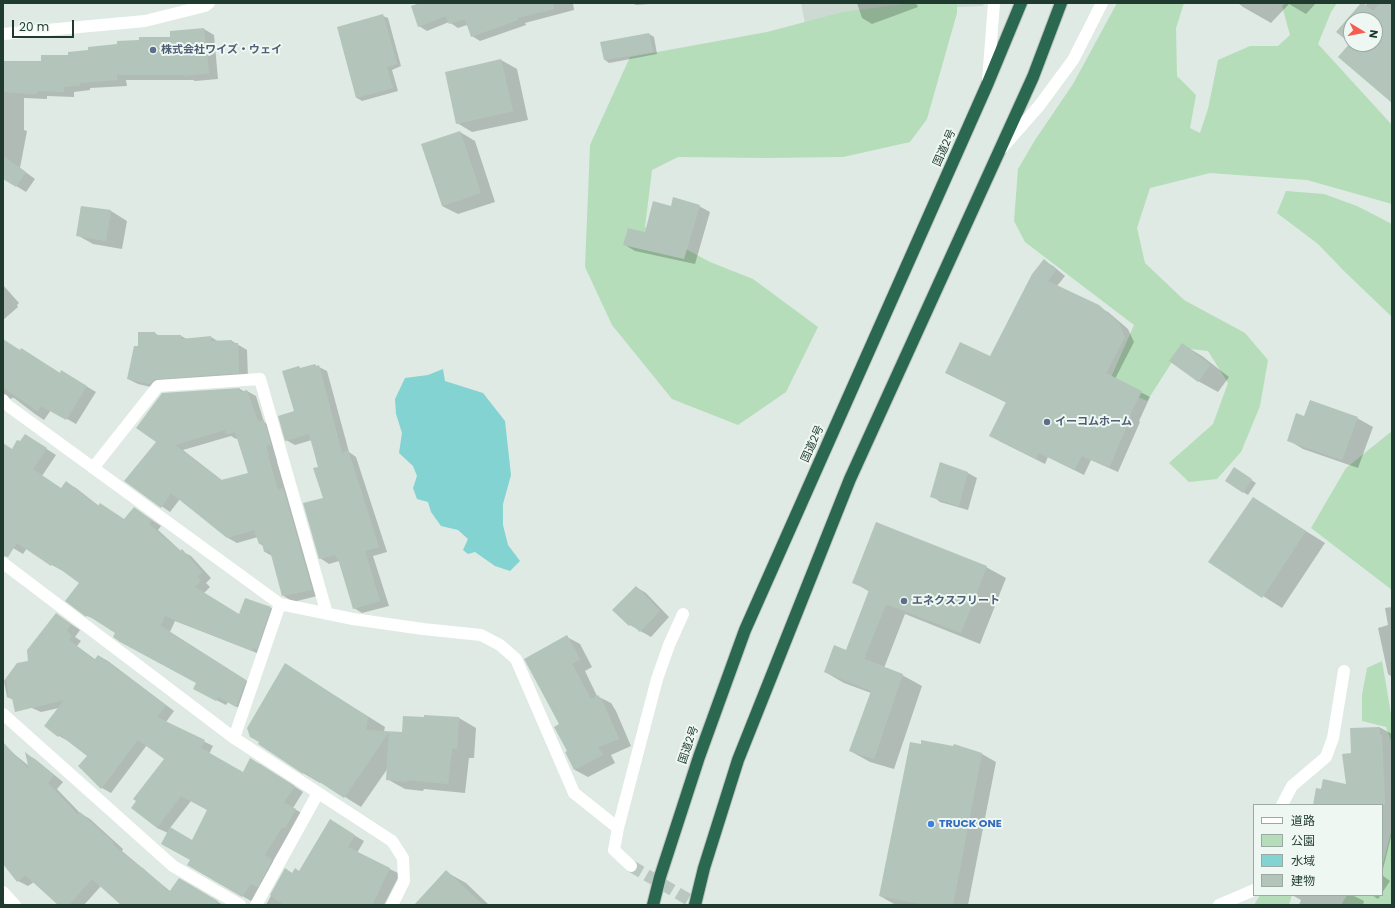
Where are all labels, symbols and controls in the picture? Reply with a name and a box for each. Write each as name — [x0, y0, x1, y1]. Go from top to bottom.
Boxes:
scale bar — [14, 12, 76, 38]
north arrow — [1343, 12, 1383, 52]
text: 20 m — [19, 18, 49, 35]
text: N — [1365, 28, 1382, 39]
place label: 株式会社ワイズ・ウェイ — [161, 43, 282, 57]
marker: 株式会社ワイズ・ウェイ — [148, 45, 158, 55]
street label: 国道2号 — [931, 127, 959, 169]
place label: イーコムホーム — [1055, 415, 1132, 429]
marker: イーコムホーム — [1042, 417, 1052, 427]
street label: 国道2号 — [799, 423, 827, 465]
place label: エネクスフリート — [912, 594, 1000, 608]
marker: エネクスフリート — [899, 596, 909, 606]
street label: 国道2号 — [676, 724, 702, 766]
legend — [1253, 804, 1383, 896]
text: 道路 — [1291, 812, 1315, 829]
place label: TRUCK ONE — [939, 817, 1002, 831]
marker: TRUCK ONE — [926, 819, 936, 829]
text: 公園 — [1291, 832, 1315, 849]
text: 水域 — [1291, 852, 1315, 869]
text: 建物 — [1291, 872, 1315, 889]

